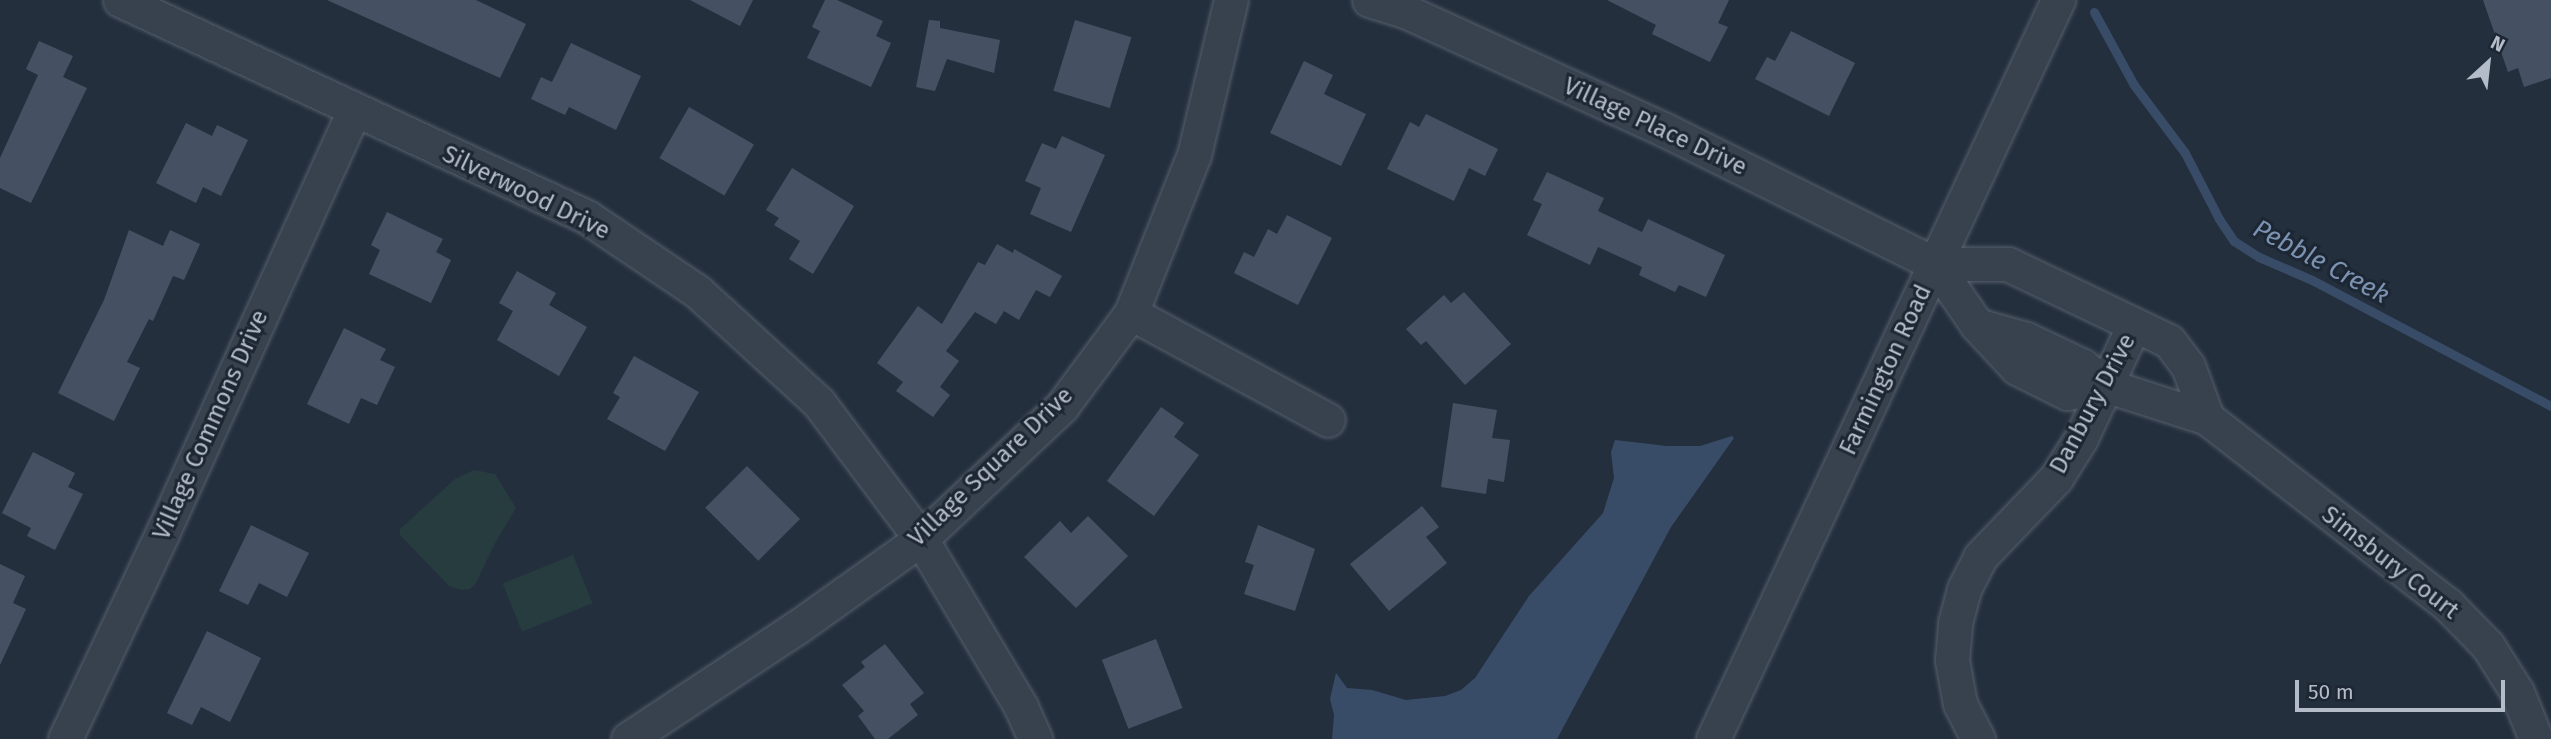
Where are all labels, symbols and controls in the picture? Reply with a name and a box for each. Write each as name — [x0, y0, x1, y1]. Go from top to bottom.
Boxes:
north arrow — [2453, 28, 2523, 98]
text: N — [2487, 31, 2509, 57]
street label: Village Place Drive — [1559, 72, 1751, 182]
street label: Silverwood Drive — [437, 140, 615, 246]
water label: Pebble Creek — [2248, 213, 2394, 311]
street label: Farmington Road — [1834, 280, 1938, 460]
street label: Village Commons Drive — [147, 306, 275, 544]
street label: Danbury Drive — [2044, 329, 2142, 479]
street label: Village Square Drive — [903, 381, 1079, 553]
street label: Simsbury Court — [2316, 501, 2464, 625]
scale bar — [2299, 666, 2509, 710]
text: 50 m — [2308, 679, 2354, 705]

